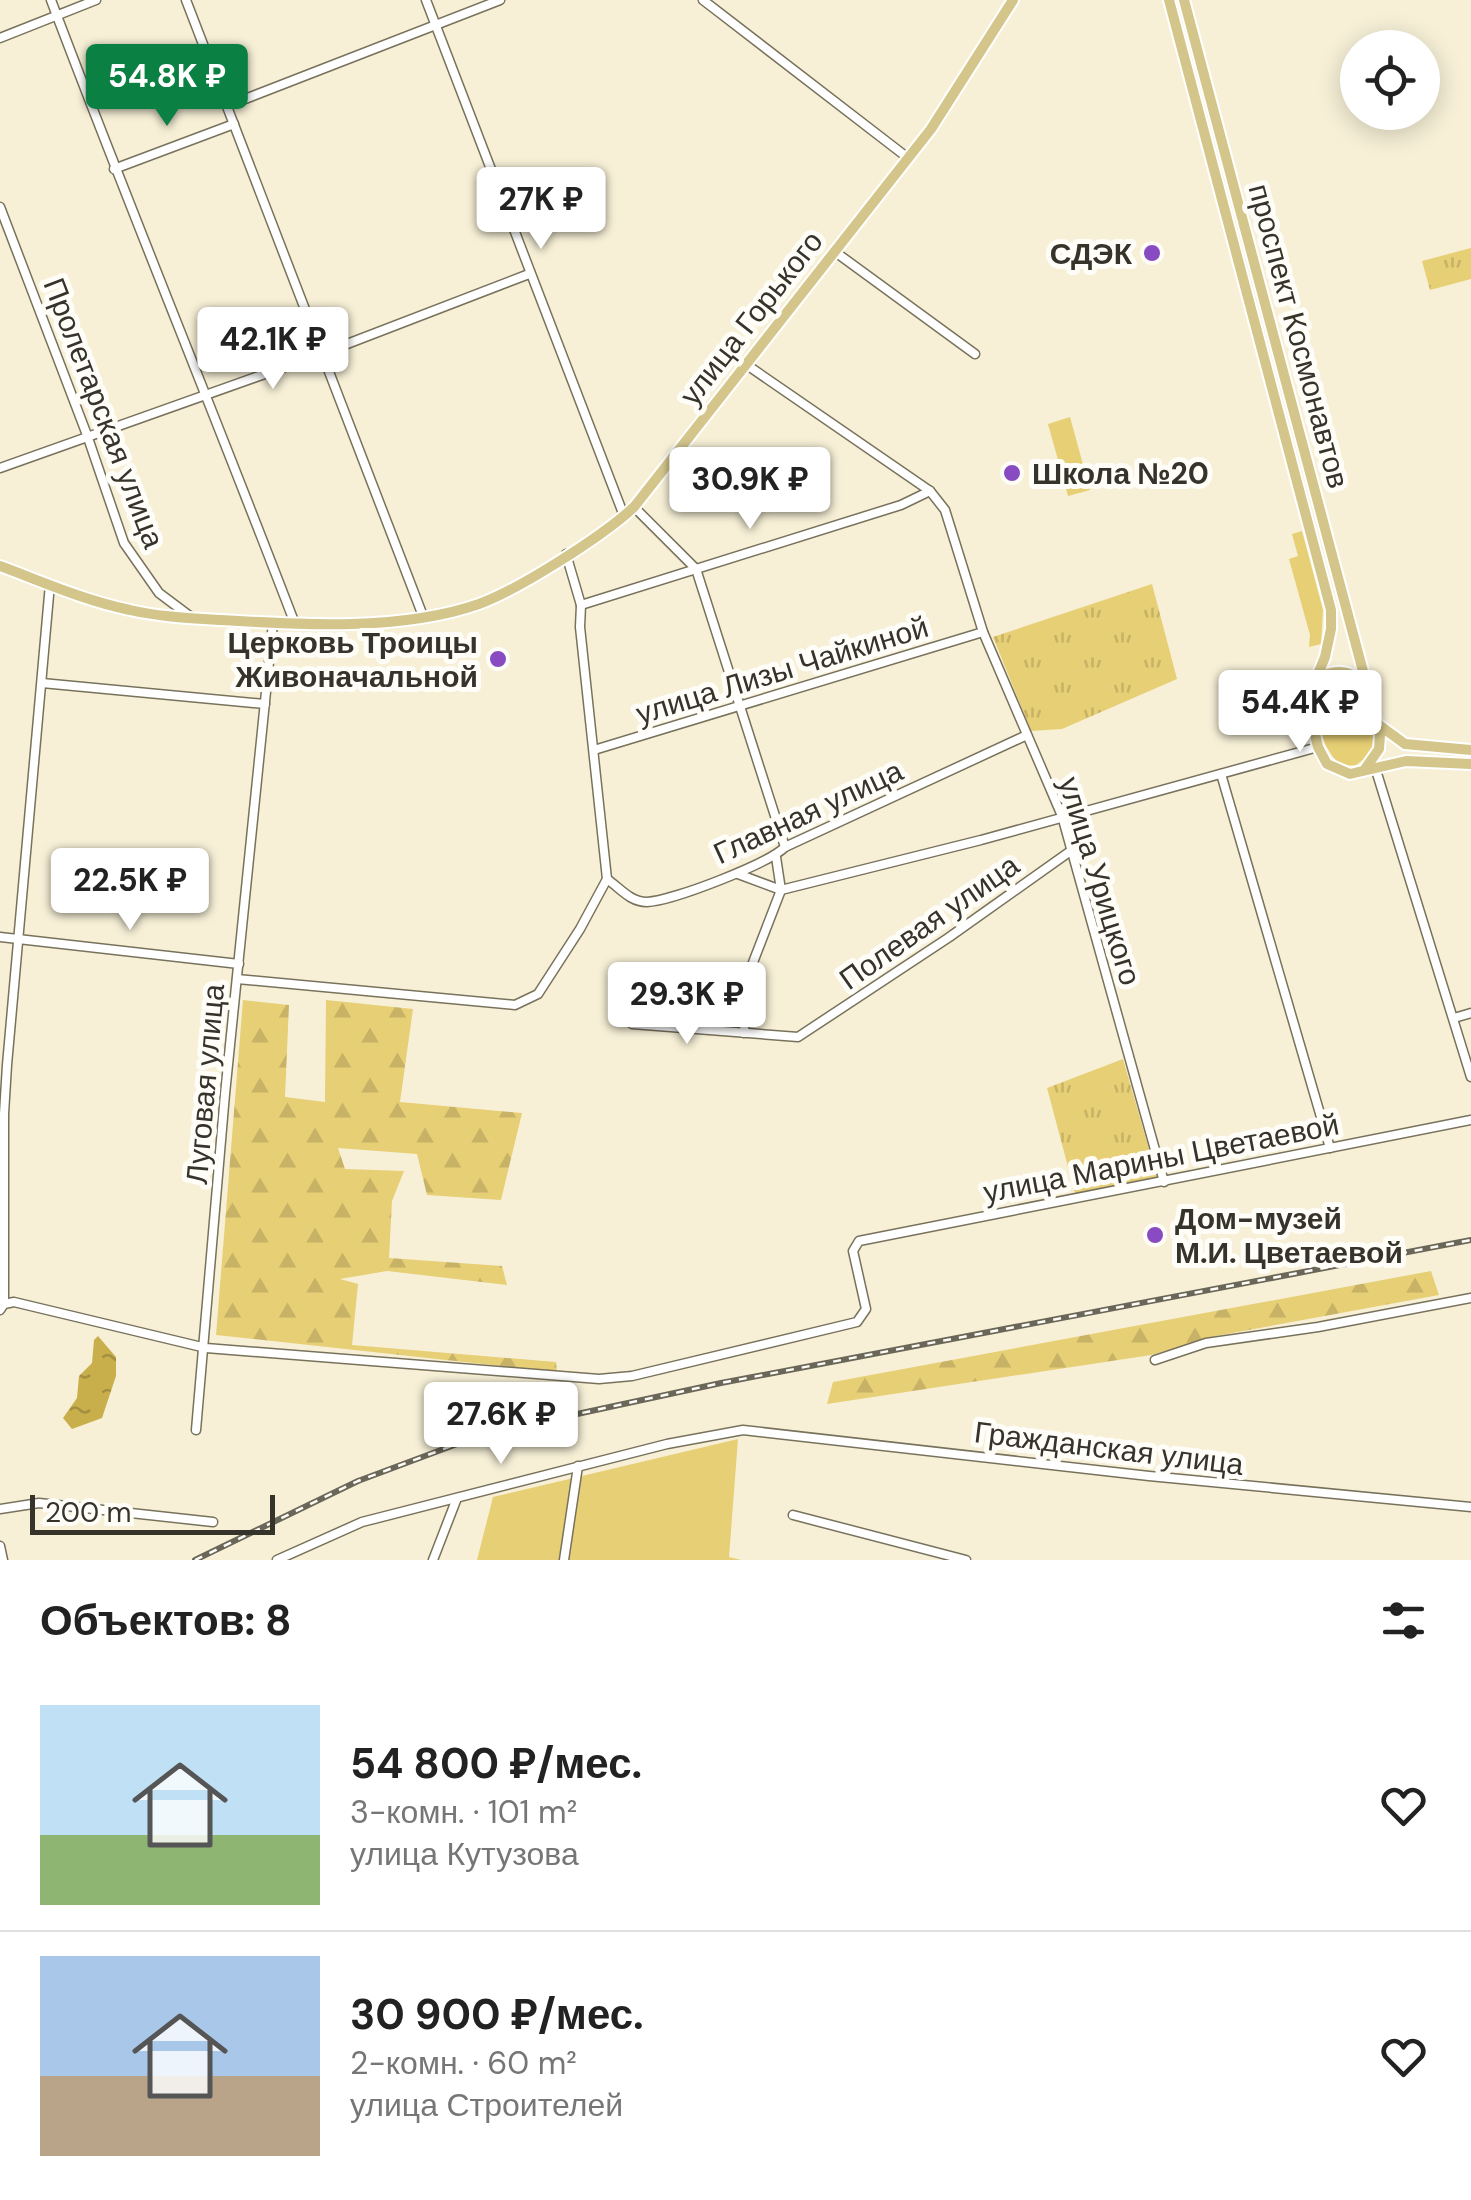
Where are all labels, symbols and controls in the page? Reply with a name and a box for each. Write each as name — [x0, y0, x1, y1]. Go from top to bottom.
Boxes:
map controls — [1340, 30, 1440, 130]
button: locate — [1340, 30, 1440, 130]
pin: 54.8K ₽ — [75, 44, 259, 129]
text: 54.8K ₽ — [108, 55, 226, 97]
pin: 27K ₽ — [471, 167, 611, 252]
text: 27K ₽ — [499, 178, 583, 220]
street label: проспект Космонавтов — [1240, 179, 1358, 493]
street label: улица Горького — [671, 223, 831, 413]
place label: СДЭК — [1050, 234, 1133, 273]
marker: СДЭК — [1141, 242, 1163, 264]
street label: Пролетарская улица — [34, 272, 174, 554]
pin: 42.1K ₽ — [181, 307, 365, 392]
text: 42.1K ₽ — [219, 318, 327, 360]
pin: 30.9K ₽ — [658, 447, 842, 532]
place label: Школа №20 — [1032, 454, 1209, 493]
text: 30.9K ₽ — [691, 458, 809, 500]
marker: Школа №20 — [1001, 462, 1023, 484]
street label: улица Лизы Чайкиной — [631, 607, 933, 733]
place label: Церковь Троицы Живоначальной — [227, 623, 478, 696]
marker: Церковь Троицы Живоначальной — [487, 648, 509, 670]
pin: 54.4K ₽ — [1208, 670, 1392, 755]
text: 54.4K ₽ — [1241, 681, 1359, 723]
street label: Главная улица — [707, 751, 909, 873]
street label: улица Урицкого — [1050, 772, 1150, 990]
street label: Полевая улица — [831, 845, 1027, 998]
pin: 22.5K ₽ — [38, 848, 222, 933]
text: 22.5K ₽ — [73, 859, 187, 901]
pin: 29.3K ₽ — [595, 962, 779, 1047]
text: 29.3K ₽ — [630, 973, 744, 1015]
street label: Луговая улица — [177, 982, 233, 1186]
street label: улица Марины Цветаевой — [980, 1104, 1342, 1212]
place label: Дом-музей М.И. Цветаевой — [1175, 1199, 1403, 1272]
marker: Дом-музей М.И. Цветаевой — [1144, 1224, 1166, 1246]
pin: 27.6K ₽ — [409, 1382, 593, 1467]
text: 27.6K ₽ — [446, 1393, 556, 1435]
street label: Гражданская улица — [972, 1412, 1246, 1484]
scale bar — [30, 1490, 275, 1534]
text: 200 m — [45, 1494, 132, 1531]
text: Объектов: 8 — [40, 1593, 292, 1648]
icon: filters — [1376, 1593, 1431, 1648]
text: 54 800 ₽/мес. — [350, 1736, 642, 1791]
icon: home — [120, 1745, 240, 1865]
icon: heart — [1376, 1778, 1431, 1833]
text: 3-комн. · 101 m² — [350, 1791, 577, 1833]
text: улица Кутузова — [350, 1833, 579, 1875]
text: 30 900 ₽/мес. — [350, 1987, 644, 2042]
icon: home — [120, 1996, 240, 2116]
icon: heart — [1376, 2029, 1431, 2084]
text: 2-комн. · 60 m² — [350, 2042, 577, 2084]
text: улица Строителей — [350, 2084, 623, 2126]

